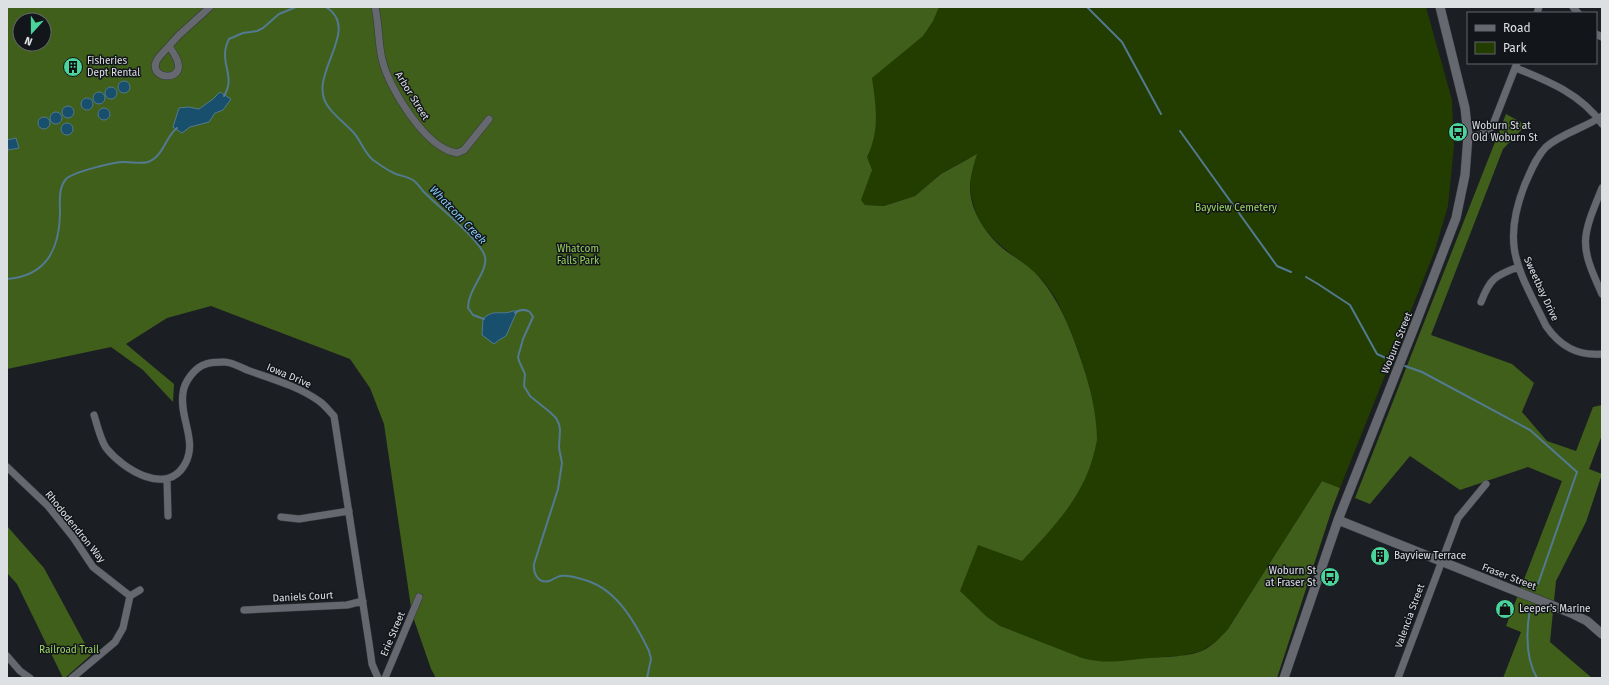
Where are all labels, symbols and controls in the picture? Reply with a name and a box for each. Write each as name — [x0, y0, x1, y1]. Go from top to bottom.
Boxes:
north arrow — [12, 12, 52, 52]
legend — [1467, 12, 1597, 64]
text: Road — [1503, 21, 1531, 35]
text: N — [23, 33, 34, 48]
text: Park — [1503, 41, 1527, 55]
place label: Fisheries Dept Rental — [87, 55, 140, 79]
building icon: Fisheries Dept Rental — [62, 56, 84, 78]
street label: Arbor Street — [392, 69, 432, 123]
place label: Woburn St at Old Woburn St — [1472, 120, 1538, 144]
bus stop icon: Woburn St at Old Woburn St — [1447, 121, 1469, 143]
water label: Whatcom Creek — [427, 183, 489, 247]
park label: Bayview Cemetery — [1195, 202, 1277, 214]
park label: Whatcom Falls Park — [557, 243, 600, 267]
street label: Sweetbay Drive — [1521, 255, 1561, 323]
street label: Woburn Street — [1379, 310, 1415, 376]
street label: Iowa Drive — [265, 361, 313, 391]
street label: Rhododendron Way — [42, 489, 108, 565]
building icon: Bayview Terrace — [1369, 545, 1391, 567]
place label: Bayview Terrace — [1394, 550, 1466, 562]
street label: Fraser Street — [1480, 561, 1538, 593]
place label: Woburn St at Fraser St — [1265, 565, 1316, 589]
bus stop icon: Woburn St at Fraser St — [1319, 566, 1341, 588]
street label: Valencia Street — [1393, 582, 1427, 650]
street label: Daniels Court — [272, 589, 334, 605]
shop icon: Leeper's Marine — [1494, 598, 1516, 620]
place label: Leeper's Marine — [1519, 603, 1591, 615]
street label: Erie Street — [378, 610, 408, 658]
park label: Railroad Trail — [39, 644, 99, 656]

